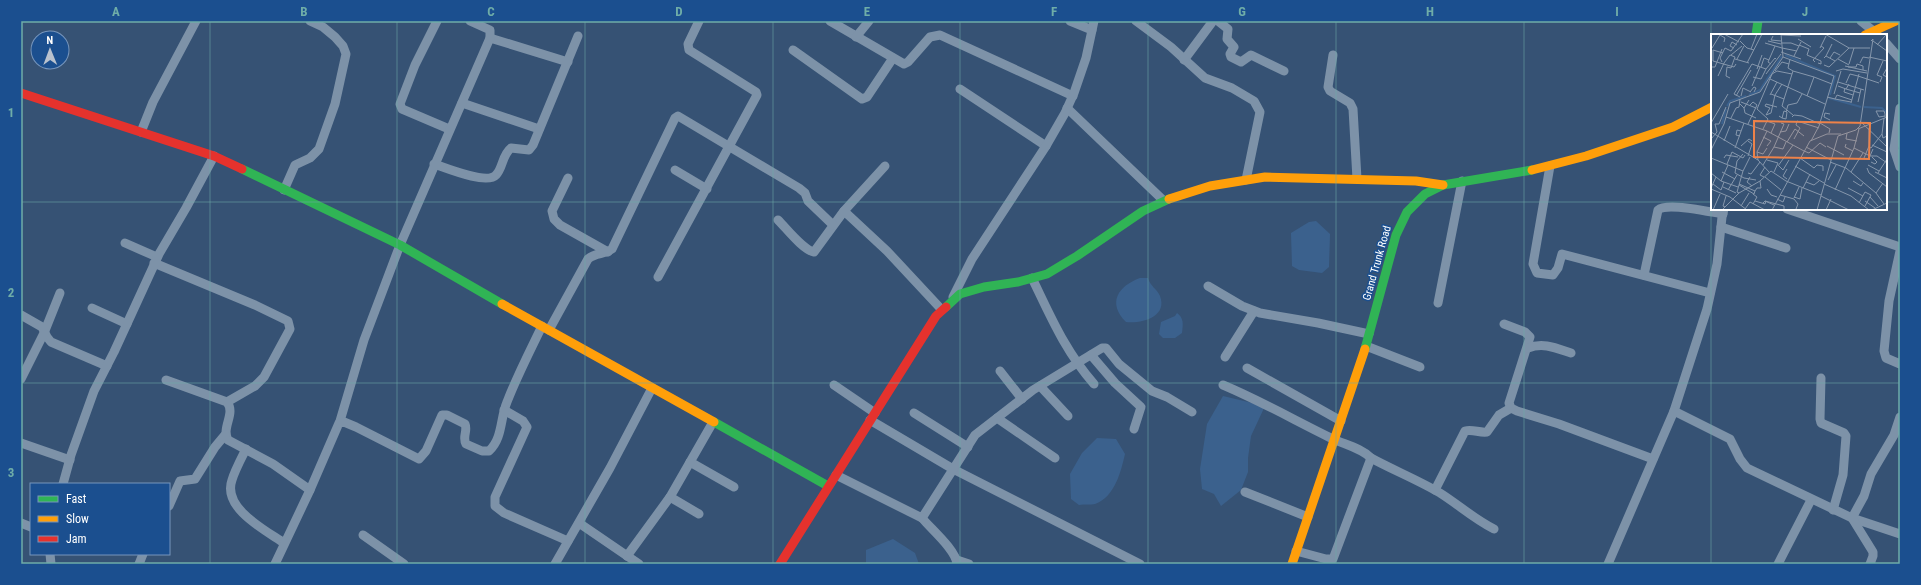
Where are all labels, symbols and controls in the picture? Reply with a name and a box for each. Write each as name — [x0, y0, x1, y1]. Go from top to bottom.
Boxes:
text: A — [112, 4, 120, 19]
text: B — [300, 4, 308, 19]
text: C — [487, 4, 495, 19]
text: D — [675, 4, 683, 19]
text: E — [864, 4, 871, 19]
text: F — [1051, 4, 1057, 19]
text: G — [1238, 4, 1246, 19]
text: H — [1426, 4, 1434, 19]
text: I — [1615, 4, 1619, 19]
text: J — [1802, 4, 1808, 19]
north arrow — [30, 30, 70, 70]
text: N — [46, 34, 54, 47]
inset map — [1711, 34, 1887, 210]
text: 1 — [8, 105, 14, 120]
street label: Grand Trunk Road — [1360, 224, 1394, 302]
text: 2 — [8, 285, 15, 300]
text: 3 — [8, 465, 14, 480]
legend — [30, 483, 170, 555]
text: Fast — [66, 492, 87, 506]
text: Slow — [66, 512, 89, 526]
text: Jam — [66, 532, 87, 546]

